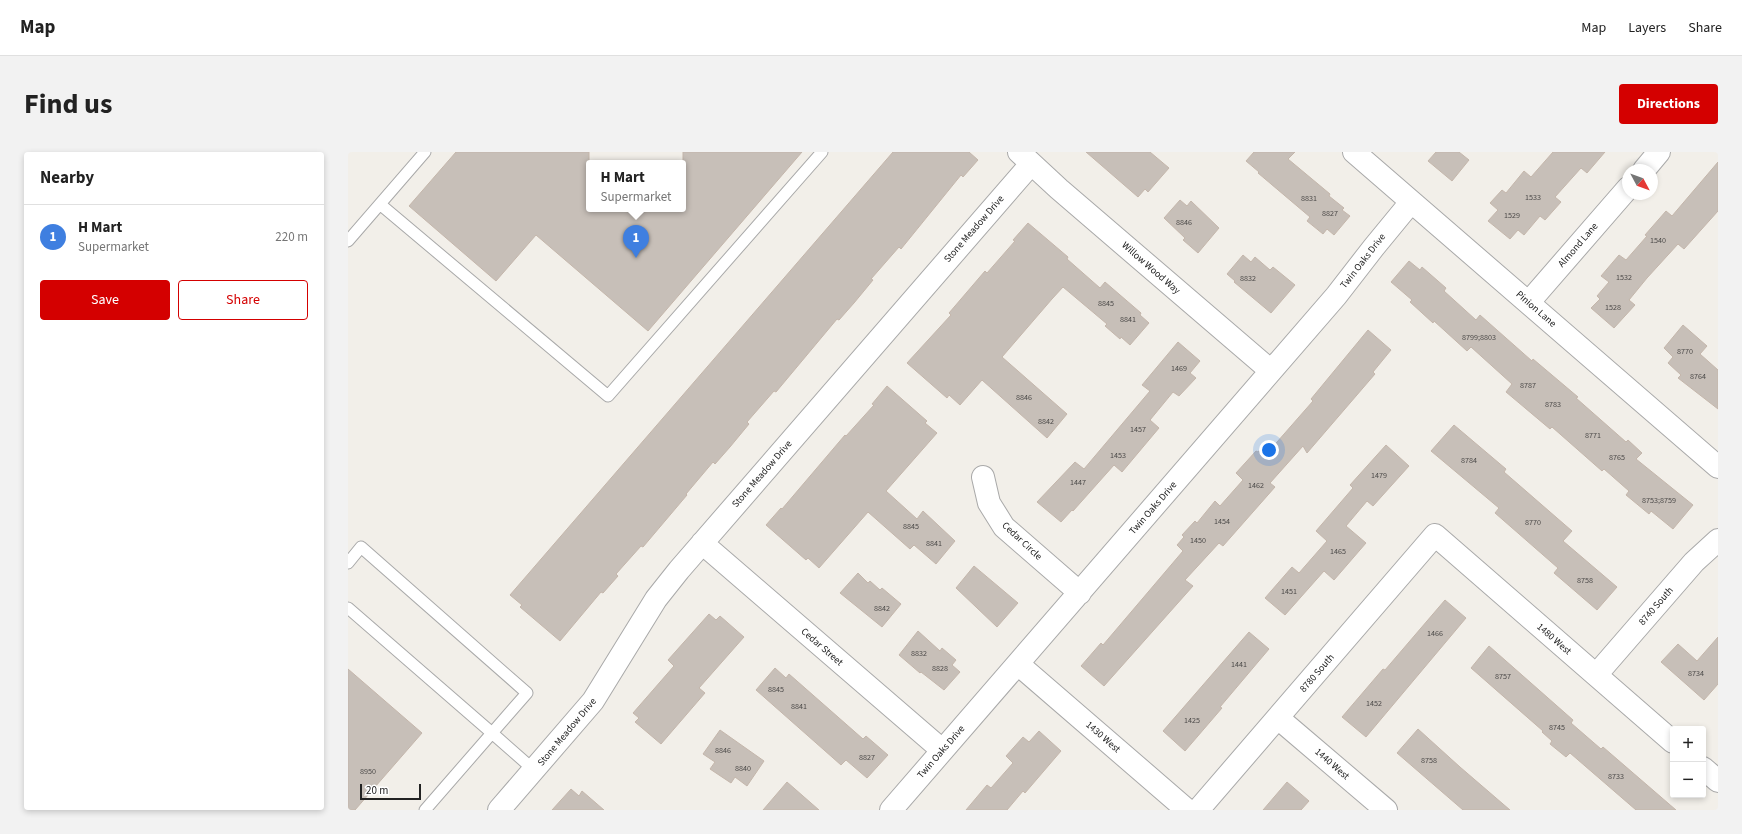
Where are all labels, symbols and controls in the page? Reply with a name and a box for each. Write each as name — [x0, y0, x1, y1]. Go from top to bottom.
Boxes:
text: Map — [20, 14, 55, 41]
text: Map — [1581, 18, 1606, 38]
text: Layers — [1628, 18, 1666, 38]
text: Share — [1688, 18, 1722, 38]
text: Find us — [24, 84, 112, 124]
button: Directions — [1619, 84, 1718, 124]
popup — [586, 160, 686, 212]
north arrow — [1622, 164, 1658, 200]
text: Nearby — [40, 166, 94, 190]
text: H Mart — [601, 167, 645, 188]
text: Supermarket — [601, 188, 671, 206]
street label: Stone Meadow Drive — [941, 192, 1007, 266]
house number: 1533 — [1525, 192, 1541, 203]
house number: 8831 — [1301, 193, 1317, 204]
house number: 8827 — [1322, 208, 1338, 219]
house number: 1529 — [1504, 210, 1520, 221]
text: H Mart — [78, 217, 122, 238]
house number: 8846 — [1176, 217, 1192, 228]
street label: Almond Lane — [1555, 220, 1601, 270]
pin: 1 — [623, 225, 649, 258]
text: 1 — [50, 228, 56, 246]
text: 220 m — [275, 228, 308, 246]
street label: Twin Oaks Drive — [1337, 230, 1389, 292]
house number: 1540 — [1650, 235, 1666, 246]
text: Supermarket — [78, 238, 149, 256]
street label: Willow Wood Way — [1119, 239, 1184, 298]
house number: 1532 — [1616, 272, 1632, 283]
house number: 8832 — [1240, 273, 1256, 284]
button: Save — [40, 280, 170, 320]
button: Share — [178, 280, 308, 320]
street label: Pinion Lane — [1513, 288, 1559, 330]
house number: 8845 — [1098, 298, 1114, 309]
house number: 1528 — [1605, 302, 1621, 313]
house number: 8841 — [1120, 314, 1136, 325]
house number: 8799;8803 — [1462, 332, 1496, 343]
house number: 8770 — [1677, 346, 1693, 357]
house number: 1469 — [1171, 363, 1187, 374]
house number: 8764 — [1690, 371, 1706, 382]
house number: 8787 — [1520, 380, 1536, 391]
house number: 8846 — [1016, 392, 1032, 403]
house number: 8783 — [1545, 399, 1561, 410]
house number: 8842 — [1038, 416, 1054, 427]
house number: 1457 — [1130, 424, 1146, 435]
house number: 8771 — [1585, 430, 1601, 441]
street label: Stone Meadow Drive — [729, 437, 795, 511]
your location — [1259, 440, 1279, 460]
house number: 1453 — [1110, 450, 1126, 461]
house number: 8765 — [1609, 452, 1625, 463]
house number: 8784 — [1461, 455, 1477, 466]
house number: 1479 — [1371, 470, 1387, 481]
house number: 1447 — [1070, 477, 1086, 488]
street label: Twin Oaks Drive — [1126, 478, 1180, 538]
house number: 1462 — [1248, 480, 1264, 491]
house number: 8753;8759 — [1642, 495, 1676, 506]
house number: 1454 — [1214, 516, 1230, 527]
house number: 8770 — [1525, 517, 1541, 528]
street label: Cedar Circle — [999, 519, 1045, 563]
house number: 8845 — [903, 521, 919, 532]
house number: 1450 — [1190, 535, 1206, 546]
house number: 8841 — [926, 538, 942, 549]
house number: 1465 — [1330, 546, 1346, 557]
house number: 8758 — [1577, 575, 1593, 586]
street label: 8740 South — [1635, 584, 1677, 628]
house number: 1451 — [1281, 586, 1297, 597]
house number: 8842 — [874, 603, 890, 614]
street label: 1480 West — [1534, 620, 1575, 658]
street label: Cedar Street — [798, 625, 847, 670]
house number: 1466 — [1427, 628, 1443, 639]
house number: 8832 — [911, 648, 927, 659]
street label: 8780 South — [1296, 651, 1338, 695]
house number: 1441 — [1231, 659, 1247, 670]
house number: 8828 — [932, 663, 948, 674]
house number: 8734 — [1688, 668, 1704, 679]
house number: 8757 — [1495, 671, 1511, 682]
house number: 8845 — [768, 684, 784, 695]
street label: Stone Meadow Drive — [534, 695, 600, 769]
house number: 1452 — [1366, 698, 1382, 709]
house number: 8841 — [791, 701, 807, 712]
house number: 1425 — [1184, 715, 1200, 726]
street label: 1430 West — [1083, 718, 1124, 756]
street label: Twin Oaks Drive — [914, 722, 968, 782]
house number: 8745 — [1549, 722, 1565, 733]
map controls — [1670, 726, 1706, 798]
button: + — [1670, 726, 1706, 762]
house number: 8846 — [715, 745, 731, 756]
street label: 1440 West — [1312, 745, 1353, 783]
house number: 8827 — [859, 752, 875, 763]
house number: 8758 — [1421, 755, 1437, 766]
button: − — [1670, 762, 1706, 798]
house number: 8840 — [735, 763, 751, 774]
house number: 8950 — [360, 766, 376, 777]
house number: 8733 — [1608, 771, 1624, 782]
scale bar — [360, 782, 421, 801]
text: 20 m — [366, 783, 388, 798]

